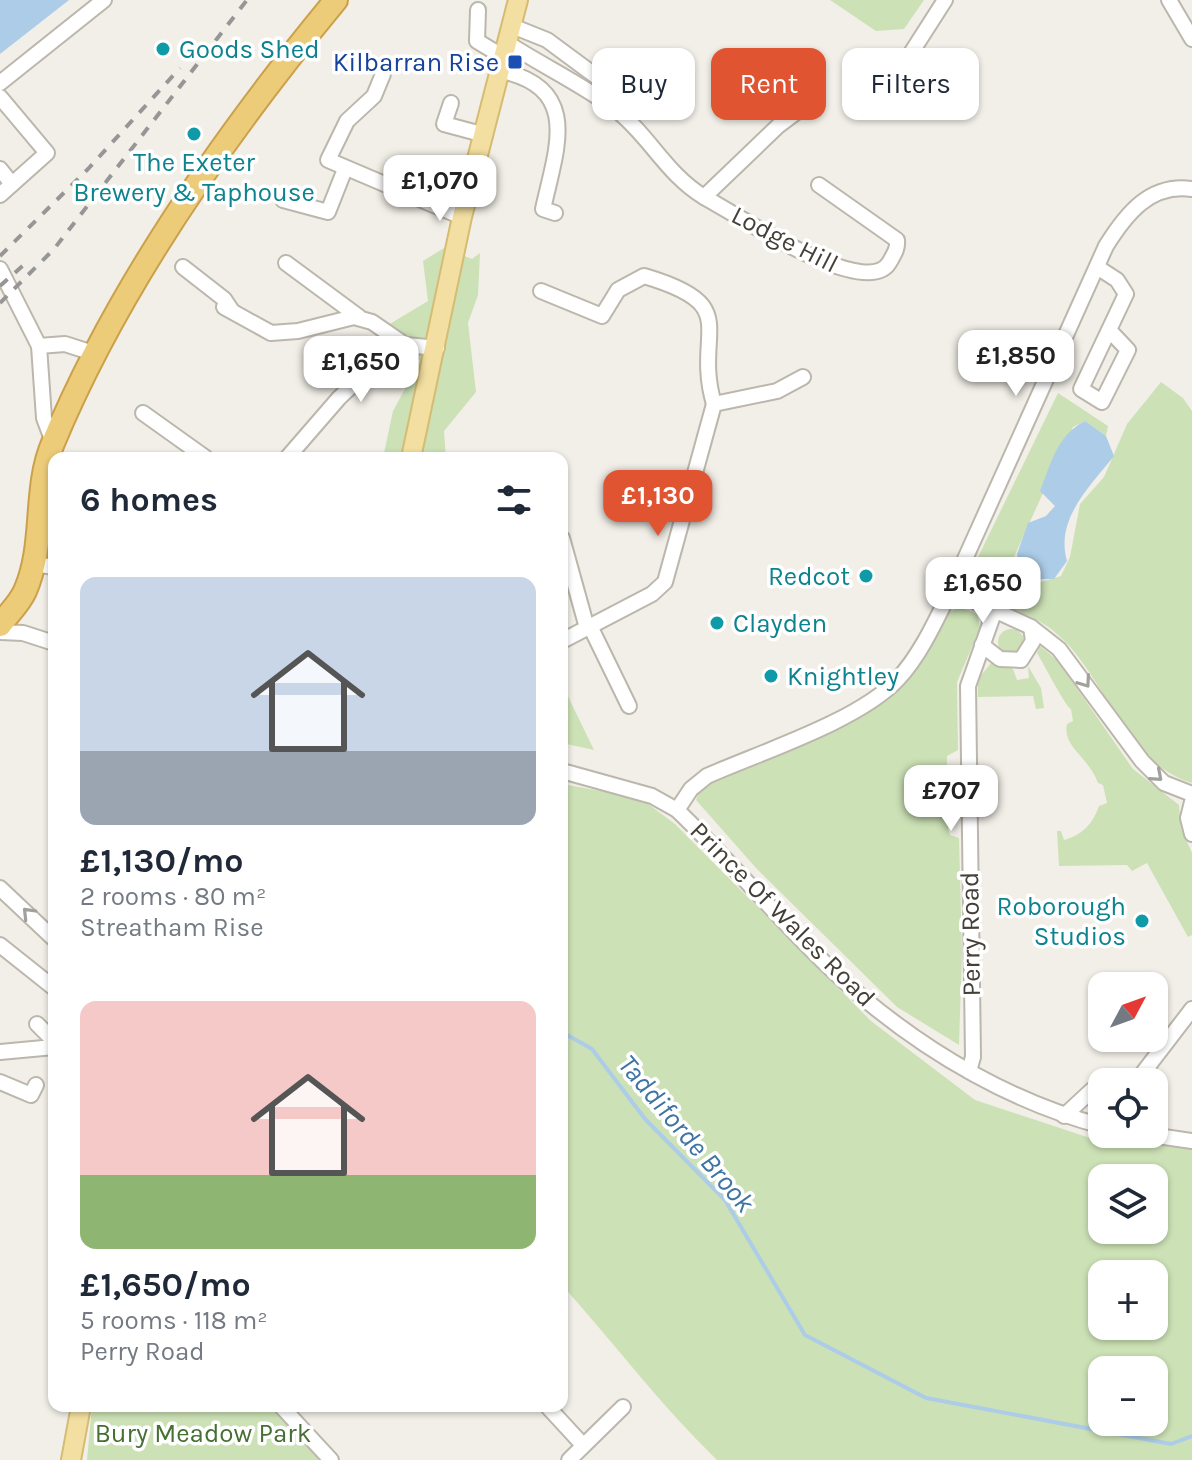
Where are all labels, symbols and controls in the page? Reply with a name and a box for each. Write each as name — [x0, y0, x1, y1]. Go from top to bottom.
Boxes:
place label: Goods Shed — [179, 34, 320, 65]
marker: Goods Shed — [154, 40, 172, 58]
place label: Kilbarran Rise — [333, 47, 499, 78]
chip: Buy — [592, 48, 695, 120]
chip: Rent — [711, 48, 826, 120]
chip: Filters — [842, 48, 979, 120]
marker: Kilbarran Rise — [506, 53, 524, 71]
marker: The Exeter Brewery & Taphouse — [185, 125, 203, 143]
place label: The Exeter Brewery & Taphouse — [73, 147, 315, 208]
pin: £1,070 — [375, 155, 505, 223]
text: £1,070 — [401, 165, 479, 196]
street label: Lodge Hill — [726, 199, 843, 280]
pin: £1,850 — [951, 330, 1081, 398]
pin: £1,650 — [296, 336, 426, 404]
text: £1,850 — [976, 340, 1056, 371]
text: £1,650 — [322, 346, 400, 377]
pin: £1,130 — [593, 470, 723, 538]
icon: filters — [492, 478, 536, 522]
text: 6 homes — [80, 480, 218, 520]
text: £1,130 — [621, 480, 695, 511]
pin: £1,650 — [918, 557, 1048, 625]
place label: Redcot — [768, 561, 850, 592]
marker: Redcot — [857, 567, 875, 585]
text: £1,650 — [944, 567, 1022, 598]
place label: Clayden — [733, 608, 827, 639]
marker: Clayden — [708, 614, 726, 632]
icon: home — [236, 629, 380, 773]
place label: Knightley — [787, 661, 899, 692]
marker: Knightley — [762, 667, 780, 685]
one-way arrow — [1075, 674, 1090, 688]
pin: £707 — [904, 765, 998, 833]
one-way arrow — [1148, 766, 1163, 781]
text: £707 — [922, 775, 980, 806]
street label: Prince Of Wales Road — [684, 815, 882, 1013]
text: £1,130/mo — [80, 841, 244, 881]
street label: Perry Road — [954, 871, 987, 997]
text: 2 rooms · 80 m² — [80, 881, 266, 912]
place label: Roborough Studios — [997, 891, 1126, 952]
one-way arrow — [22, 908, 37, 922]
text: Streatham Rise — [80, 912, 264, 943]
marker: Roborough Studios — [1133, 912, 1151, 930]
north arrow — [1088, 972, 1168, 1052]
map controls — [1088, 972, 1168, 1436]
water label: Taddiforde Brook — [611, 1048, 762, 1219]
icon: home — [236, 1053, 380, 1197]
button: locate — [1088, 1068, 1168, 1148]
button: layers — [1088, 1164, 1168, 1244]
button: + — [1088, 1260, 1168, 1340]
text: £1,650/mo — [80, 1265, 251, 1305]
text: 5 rooms · 118 m² — [80, 1305, 268, 1336]
text: Perry Road — [80, 1336, 205, 1367]
button: − — [1088, 1356, 1168, 1436]
park label: Bury Meadow Park — [95, 1418, 311, 1449]

